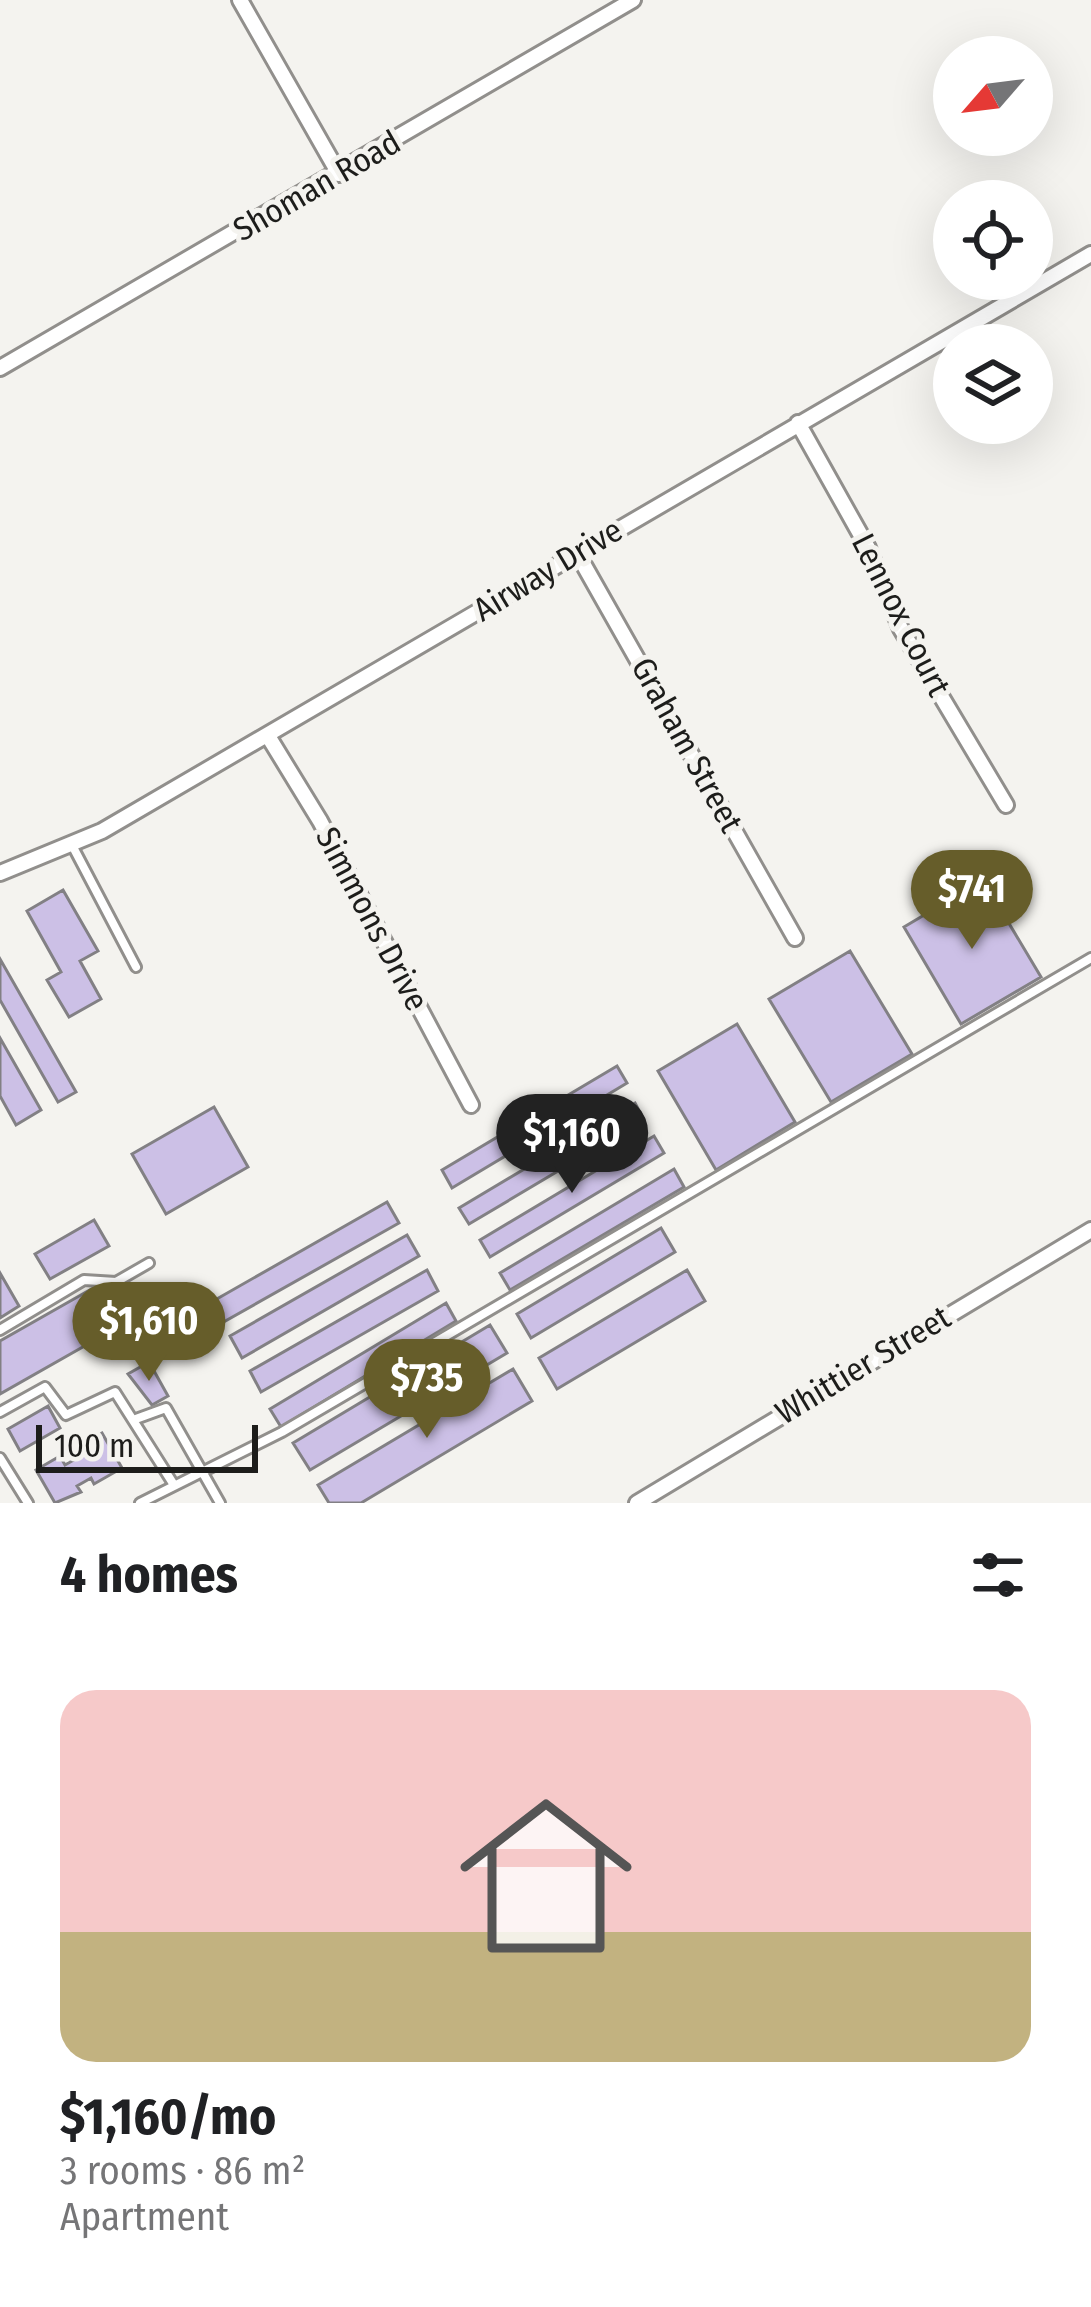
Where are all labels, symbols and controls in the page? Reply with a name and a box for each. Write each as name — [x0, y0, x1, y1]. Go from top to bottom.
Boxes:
north arrow — [933, 36, 1053, 156]
map controls — [933, 36, 1053, 444]
street label: Shoman Road — [226, 122, 408, 250]
button: locate — [933, 180, 1053, 300]
button: layers — [933, 324, 1053, 444]
street label: Airway Drive — [466, 510, 630, 630]
street label: Lennox Court — [843, 527, 959, 703]
street label: Graham Street — [623, 651, 751, 839]
street label: Simmons Drive — [307, 820, 437, 1018]
pin: $741 — [901, 850, 1043, 952]
text: $741 — [938, 866, 1006, 912]
pin: $1,160 — [474, 1094, 670, 1196]
text: $1,160 — [523, 1110, 621, 1156]
pin: $1,610 — [51, 1282, 247, 1384]
street label: Whittier Street — [768, 1297, 958, 1433]
text: $1,610 — [99, 1298, 199, 1344]
pin: $735 — [356, 1339, 498, 1441]
text: $735 — [391, 1355, 463, 1401]
scale bar — [36, 1419, 258, 1472]
text: 100 m — [54, 1426, 134, 1466]
icon: filters — [965, 1542, 1031, 1608]
text: 4 homes — [60, 1544, 238, 1606]
icon: home — [438, 1768, 654, 1984]
text: $1,160/mo — [60, 2086, 276, 2148]
text: 3 rooms · 86 m² — [60, 2148, 305, 2194]
text: Apartment — [60, 2194, 229, 2240]

